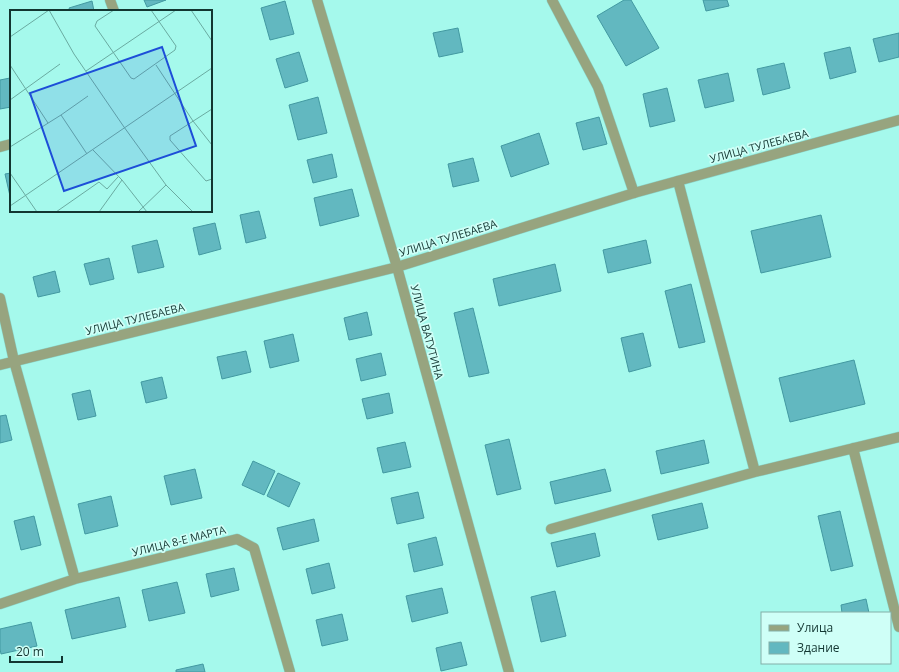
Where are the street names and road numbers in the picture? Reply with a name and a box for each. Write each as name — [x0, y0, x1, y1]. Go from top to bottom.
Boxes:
street label: УЛИЦА ТУЛЕБАЕВА — [708, 125, 810, 166]
street label: УЛИЦА ТУЛЕБАЕВА — [397, 216, 499, 260]
street label: УЛИЦА ВАТУТИНА — [408, 283, 447, 381]
street label: УЛИЦА ТУЛЕБАЕВА — [84, 299, 186, 338]
street label: УЛИЦА 8-Е МАРТА — [130, 522, 227, 559]

